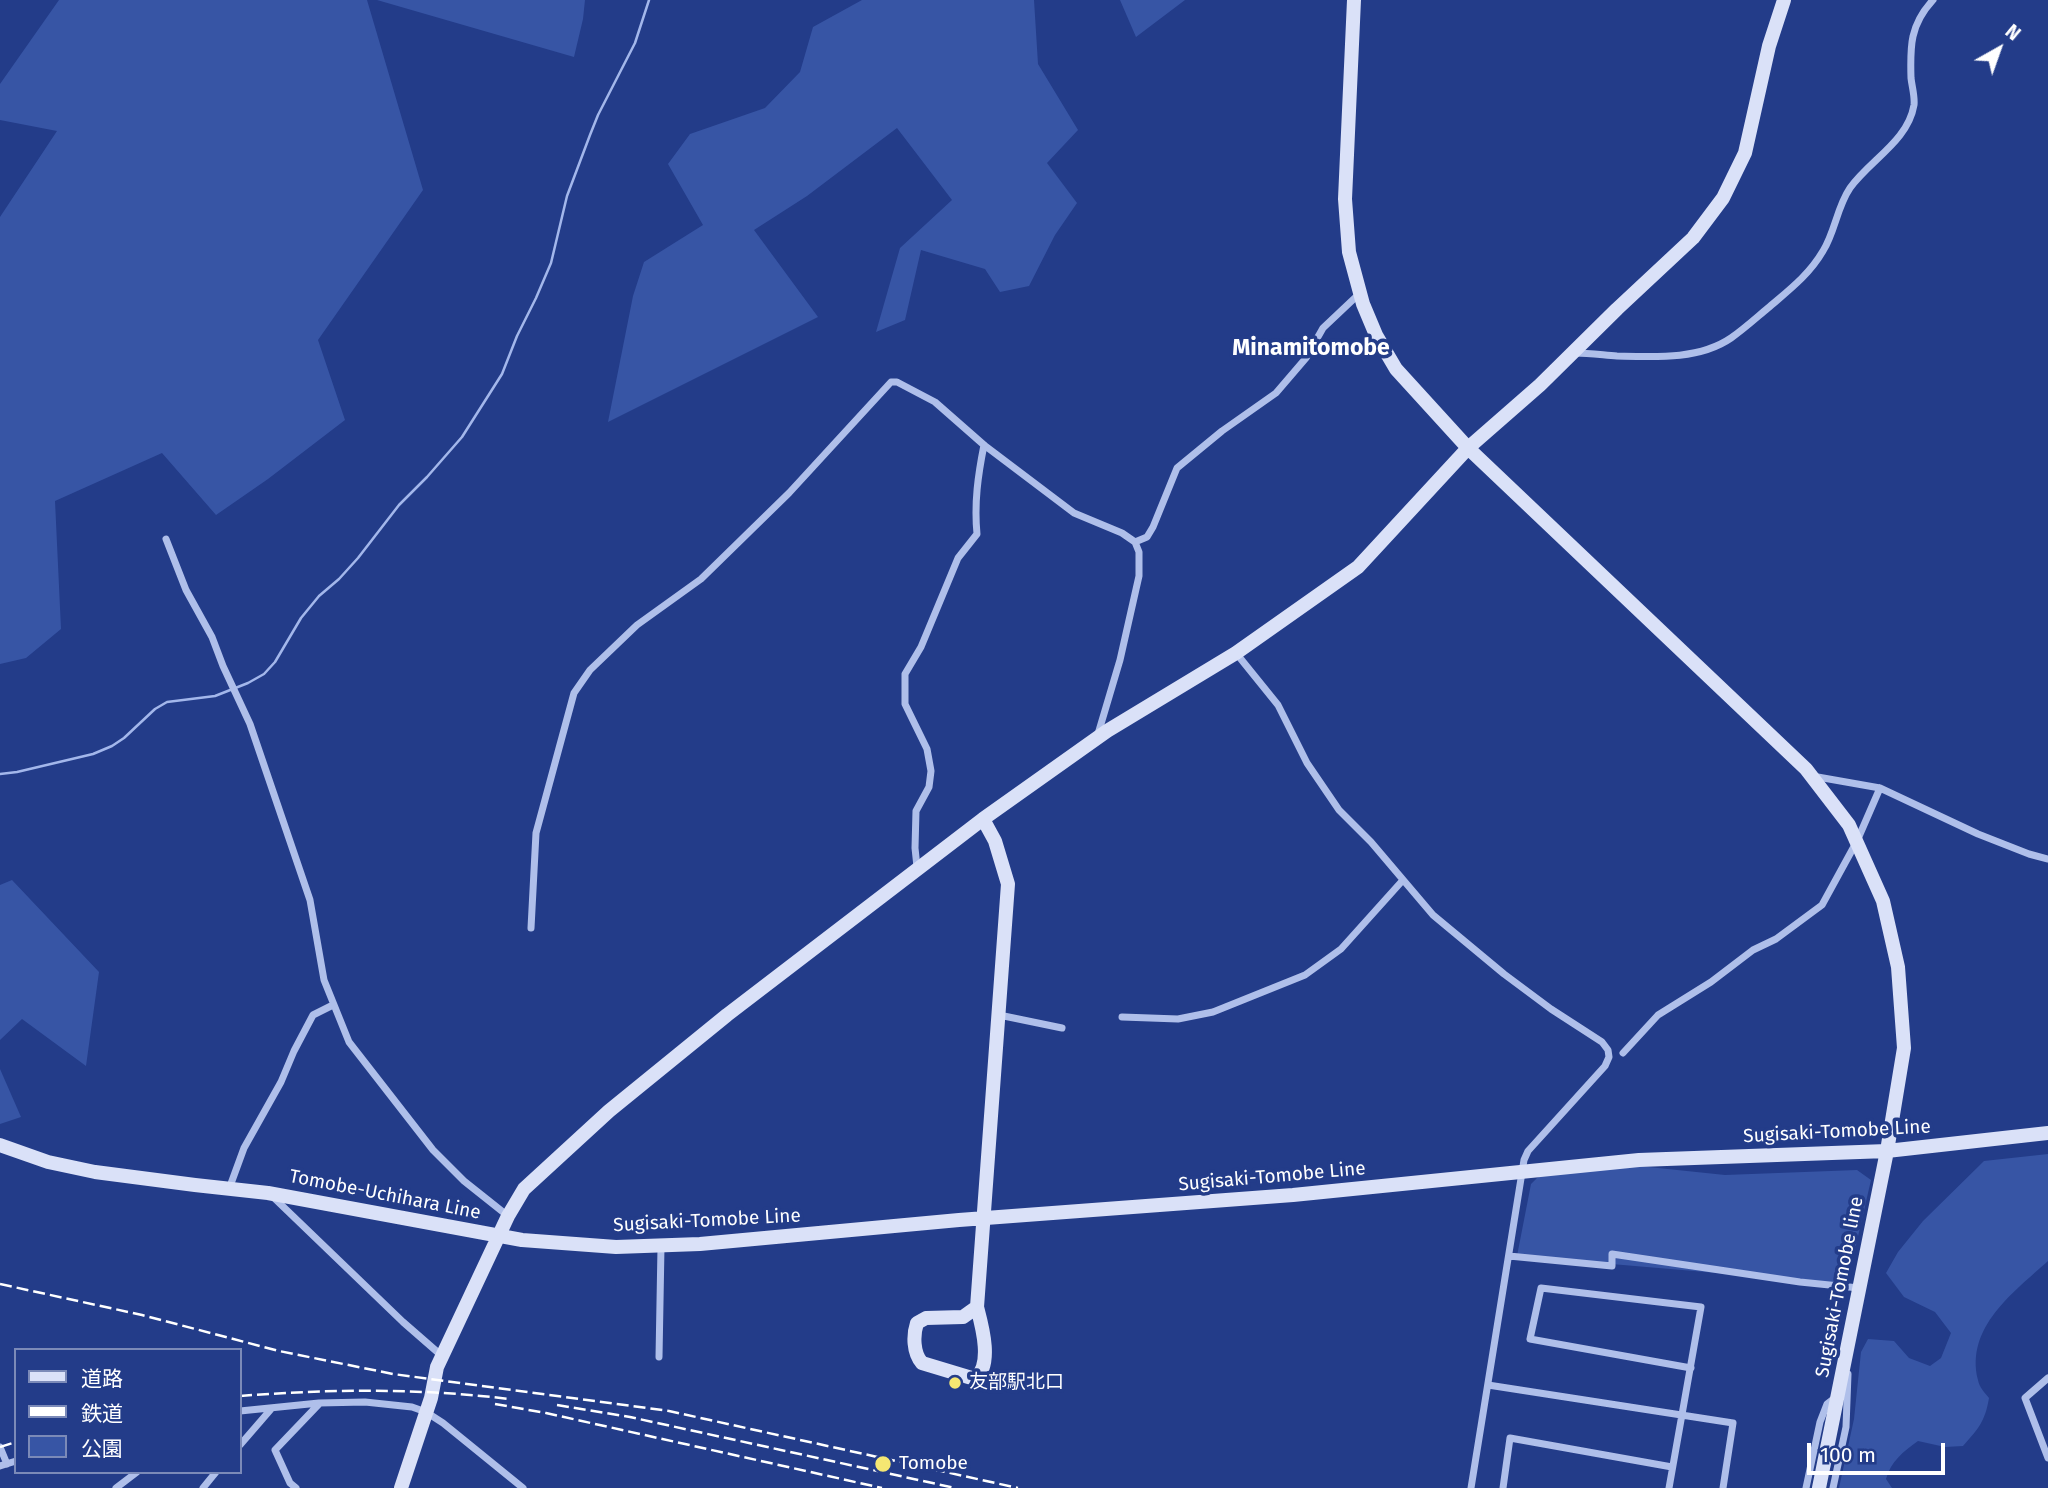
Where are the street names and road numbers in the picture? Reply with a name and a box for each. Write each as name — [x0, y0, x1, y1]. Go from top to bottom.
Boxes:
street label: Sugisaki-Tomobe Line — [1743, 1116, 1931, 1148]
street label: Sugisaki-Tomobe Line — [1178, 1157, 1366, 1197]
street label: Tomobe-Uchihara Line — [287, 1165, 483, 1225]
street label: Sugisaki-Tomobe line — [1811, 1195, 1869, 1379]
street label: Sugisaki-Tomobe Line — [613, 1205, 801, 1237]

